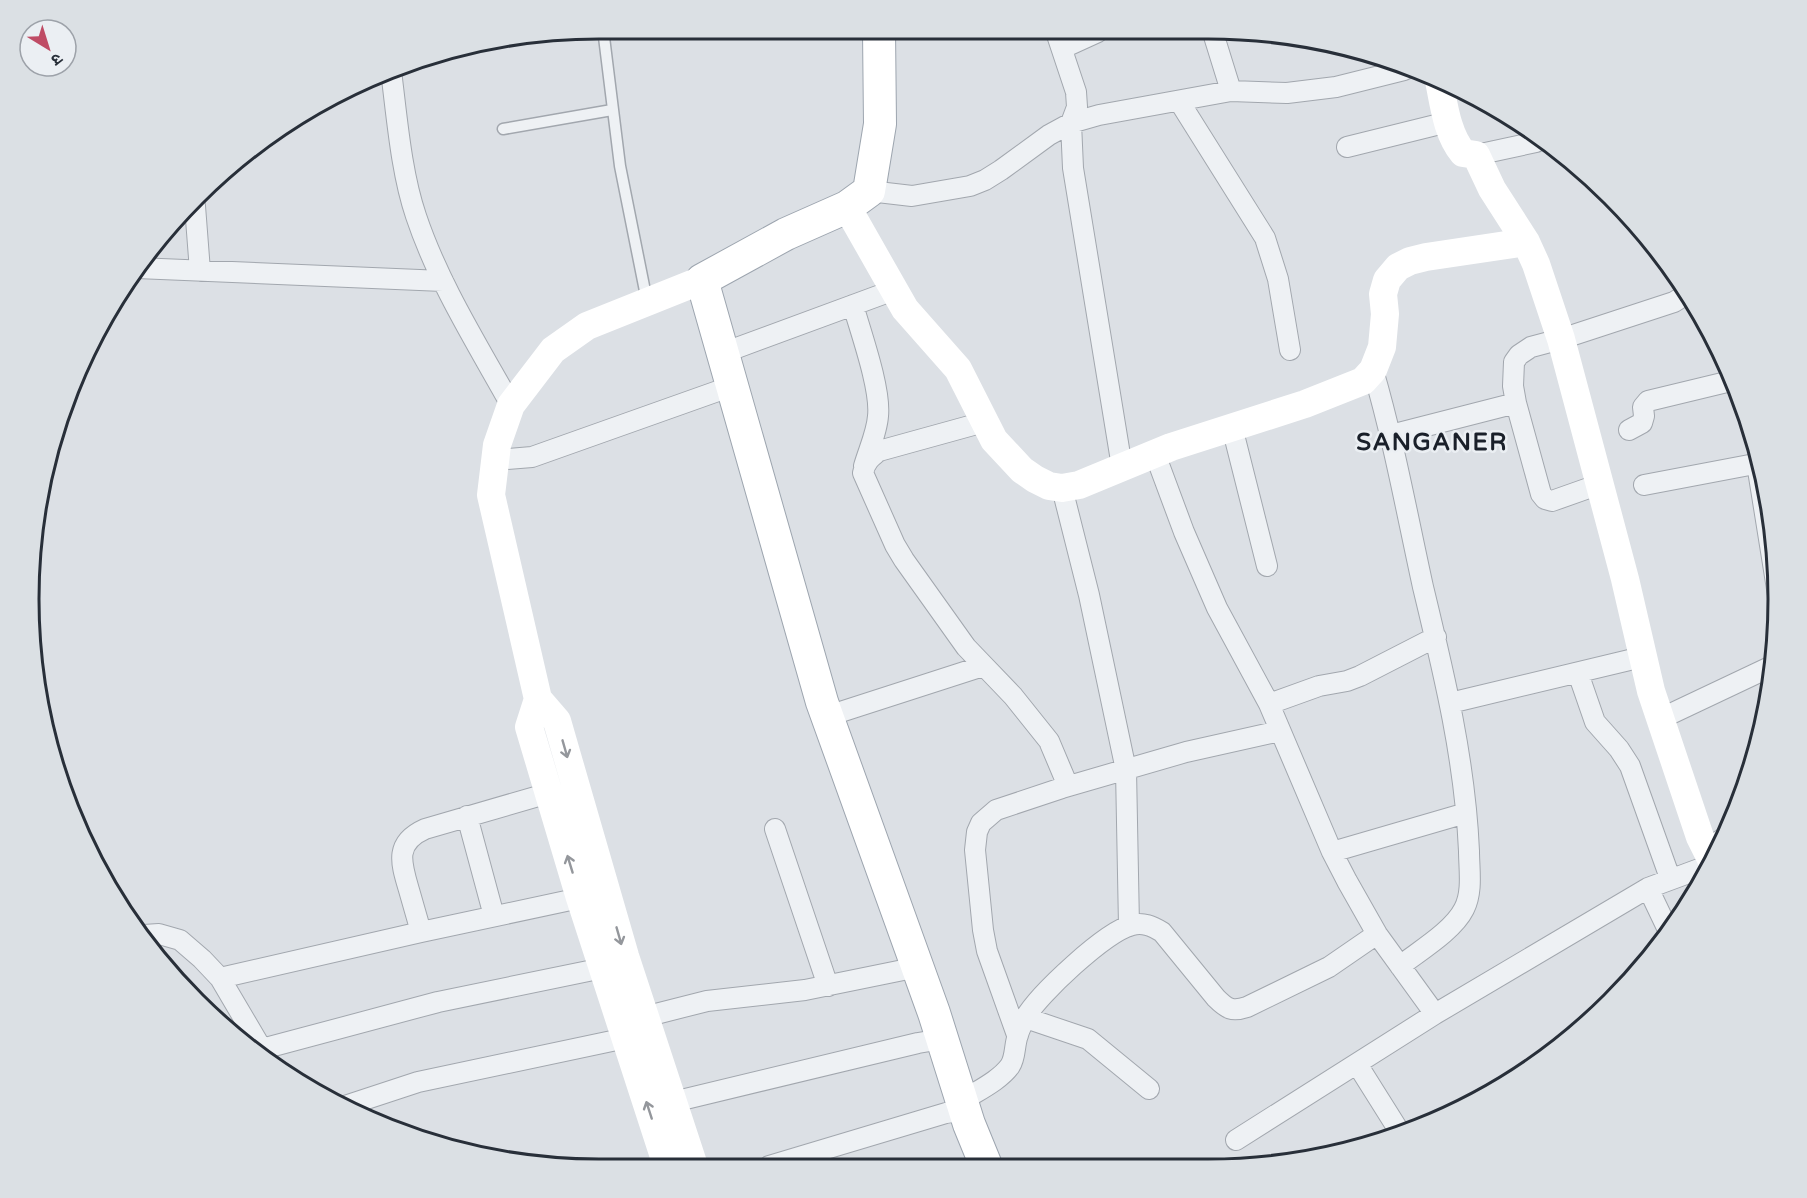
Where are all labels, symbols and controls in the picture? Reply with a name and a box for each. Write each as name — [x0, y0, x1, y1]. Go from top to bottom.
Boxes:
north arrow — [18, 18, 78, 78]
text: उ — [46, 48, 66, 70]
district label: SANGANER — [1356, 428, 1508, 457]
one-way arrow — [560, 739, 571, 758]
one-way arrow — [564, 855, 575, 874]
one-way arrow — [614, 927, 625, 946]
one-way arrow — [643, 1101, 654, 1120]

